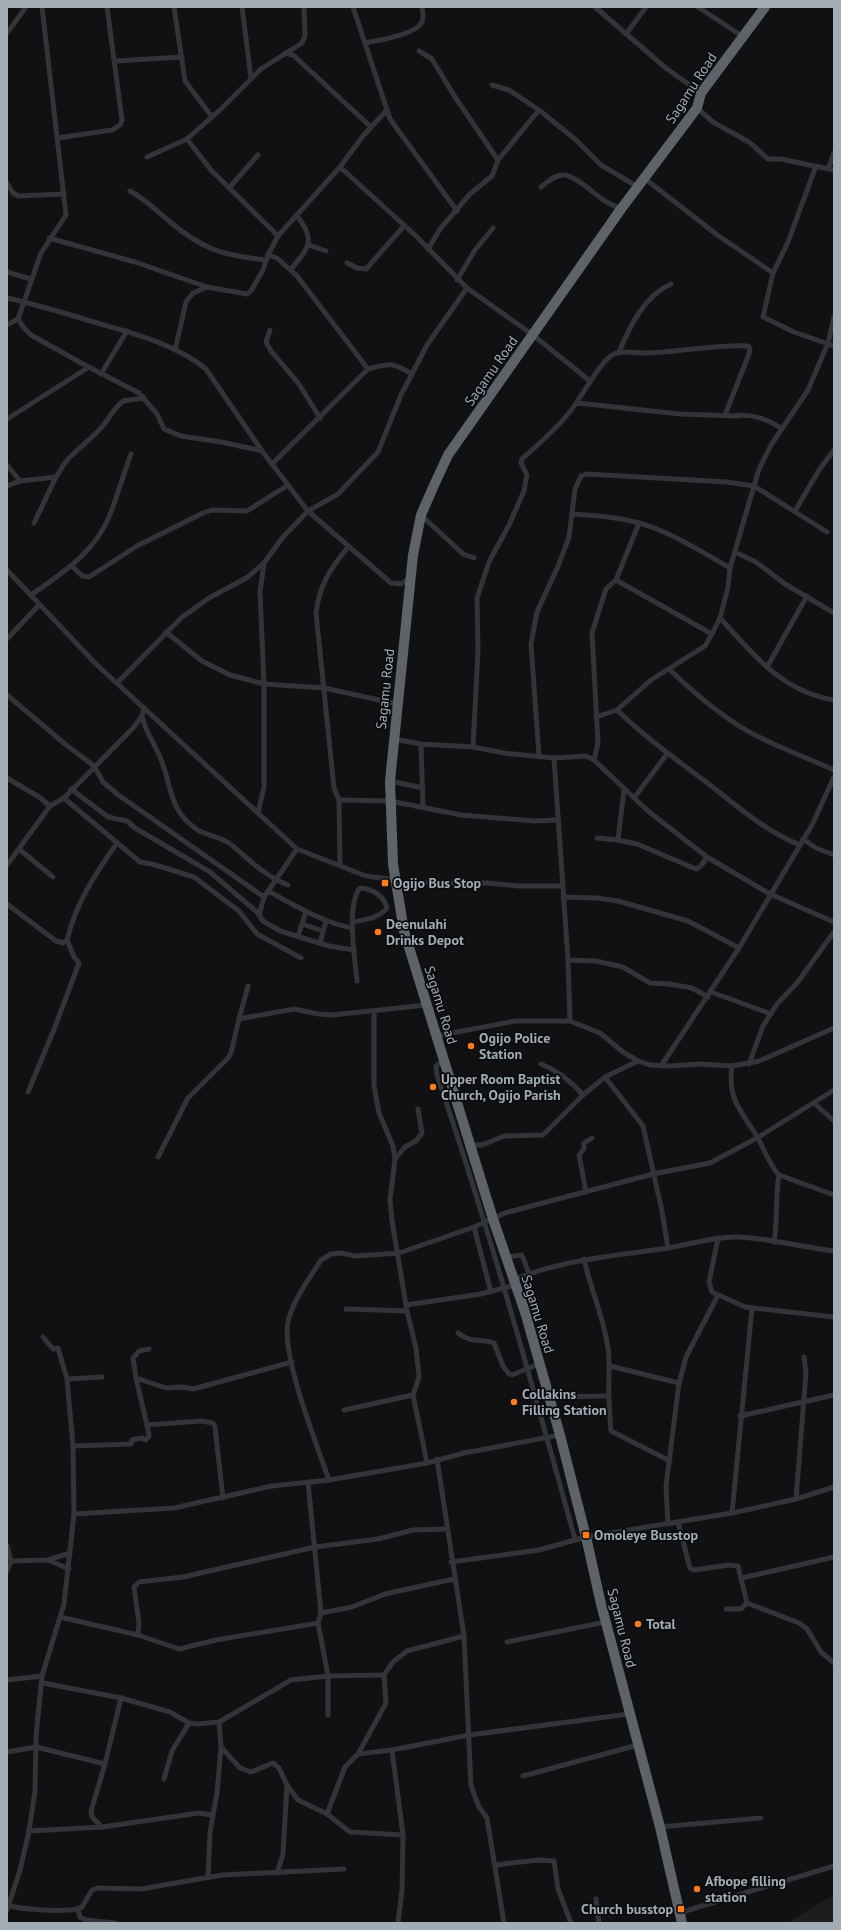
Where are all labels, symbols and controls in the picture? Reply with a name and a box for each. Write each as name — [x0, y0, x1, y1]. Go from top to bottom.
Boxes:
street label: Sagamu Road — [661, 49, 721, 127]
street label: Sagamu Road — [460, 333, 522, 409]
street label: Sagamu Road — [372, 648, 398, 730]
place label: Ogijo Bus Stop — [393, 874, 481, 892]
marker: Ogijo Bus Stop — [380, 878, 390, 888]
place label: Deenulahi Drinks Depot — [386, 915, 464, 949]
marker: Deenulahi Drinks Depot — [373, 927, 383, 937]
street label: Sagamu Road — [421, 964, 461, 1046]
place label: Ogijo Police Station — [479, 1029, 550, 1063]
marker: Ogijo Police Station — [466, 1041, 476, 1051]
place label: Upper Room Baptist Church, Ogijo Parish — [441, 1070, 561, 1104]
marker: Upper Room Baptist Church, Ogijo Parish — [428, 1082, 438, 1092]
street label: Sagamu Road — [518, 1273, 558, 1355]
place label: Collakins Filling Station — [522, 1385, 607, 1419]
marker: Collakins Filling Station — [509, 1397, 519, 1407]
place label: Omoleye Busstop — [594, 1526, 698, 1544]
marker: Omoleye Busstop — [581, 1530, 591, 1540]
street label: Sagamu Road — [603, 1586, 641, 1670]
place label: Total — [646, 1615, 677, 1633]
marker: Total — [633, 1619, 643, 1629]
place label: Afbope filling station — [705, 1872, 786, 1906]
marker: Afbope filling station — [692, 1884, 702, 1894]
place label: Church busstop — [581, 1900, 673, 1918]
marker: Church busstop — [676, 1904, 686, 1914]

